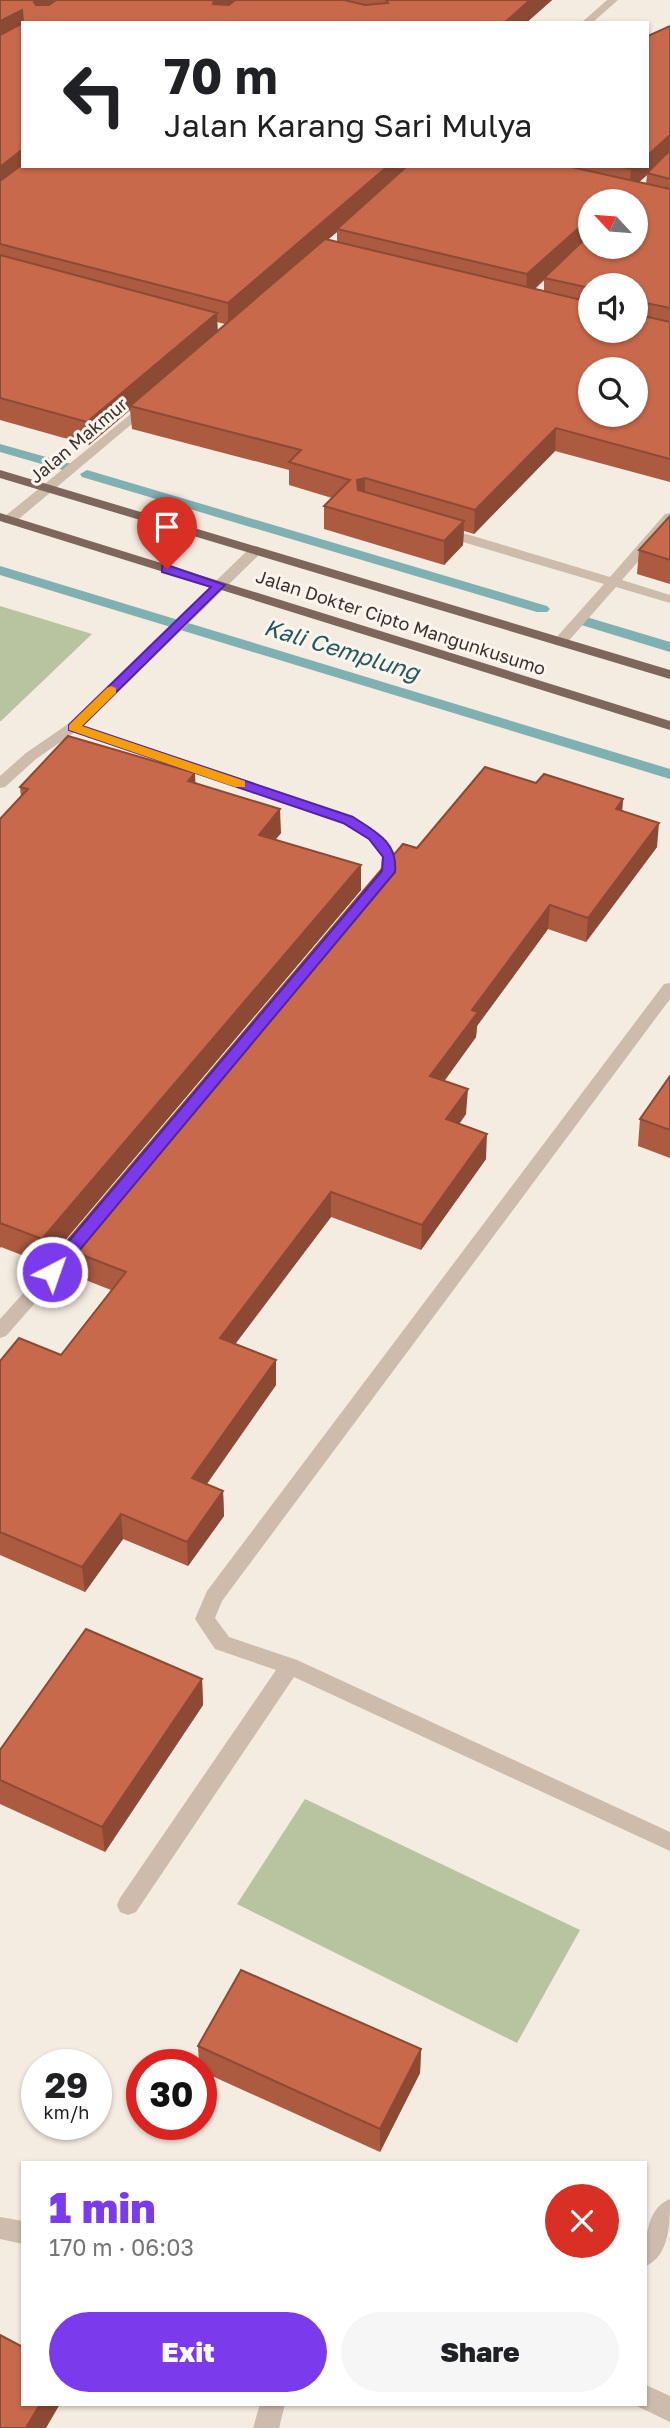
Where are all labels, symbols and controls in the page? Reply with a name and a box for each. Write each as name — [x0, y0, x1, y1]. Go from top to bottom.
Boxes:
text: 70 m — [164, 46, 278, 105]
icon: left — [49, 49, 140, 140]
text: Jalan Karang Sari Mulya — [164, 106, 532, 144]
north arrow — [578, 189, 648, 259]
map controls — [578, 189, 648, 427]
button: sound — [578, 273, 648, 343]
button: search — [578, 357, 648, 427]
street label: Jalan Makmur — [24, 393, 132, 487]
pin — [137, 497, 197, 569]
icon: arrive — [148, 508, 186, 546]
street label: Jalan Dokter Cipto Mangunkusumo — [253, 565, 549, 679]
water label: Kali Cemplung — [261, 612, 425, 686]
position arrow — [15, 1235, 89, 1309]
speed limit sign: 30 — [126, 2049, 217, 2140]
text: 29 — [45, 2064, 88, 2106]
text: km/h — [44, 2101, 89, 2123]
text: 1 min — [49, 2182, 156, 2232]
button: close — [545, 2184, 619, 2258]
text: 170 m · 06:03 — [49, 2233, 194, 2261]
button: Exit — [49, 2312, 327, 2392]
button: Share — [341, 2312, 619, 2392]

